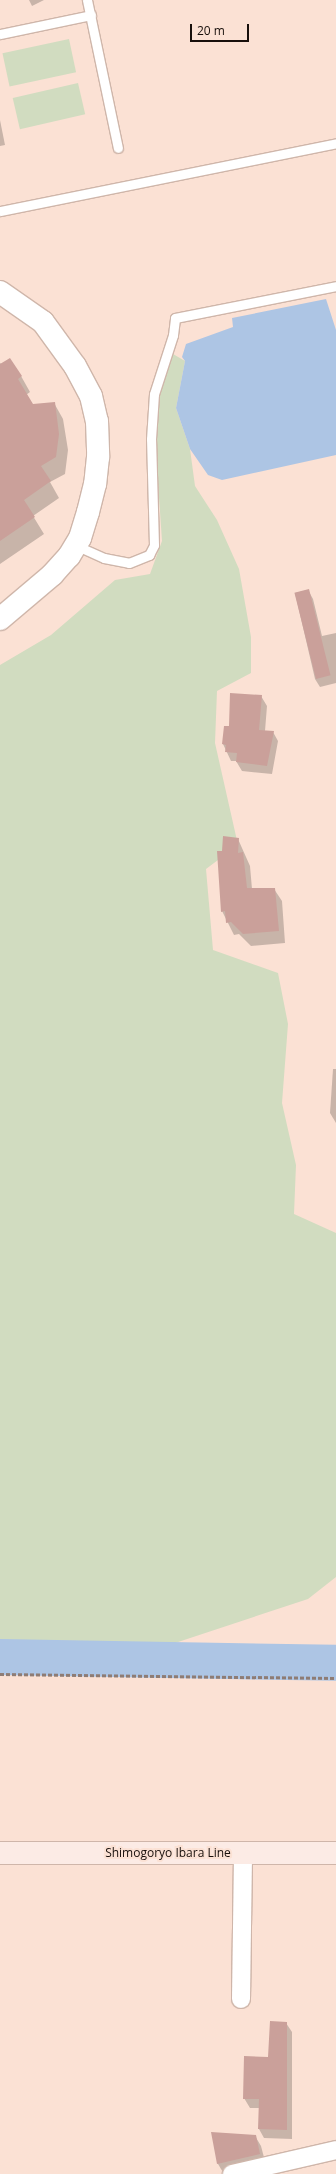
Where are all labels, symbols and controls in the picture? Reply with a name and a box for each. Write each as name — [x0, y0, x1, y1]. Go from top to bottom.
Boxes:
scale bar — [192, 16, 251, 42]
text: 20 m — [197, 22, 225, 39]
street label: Shimogoryo Ibara Line — [105, 1846, 231, 1860]

